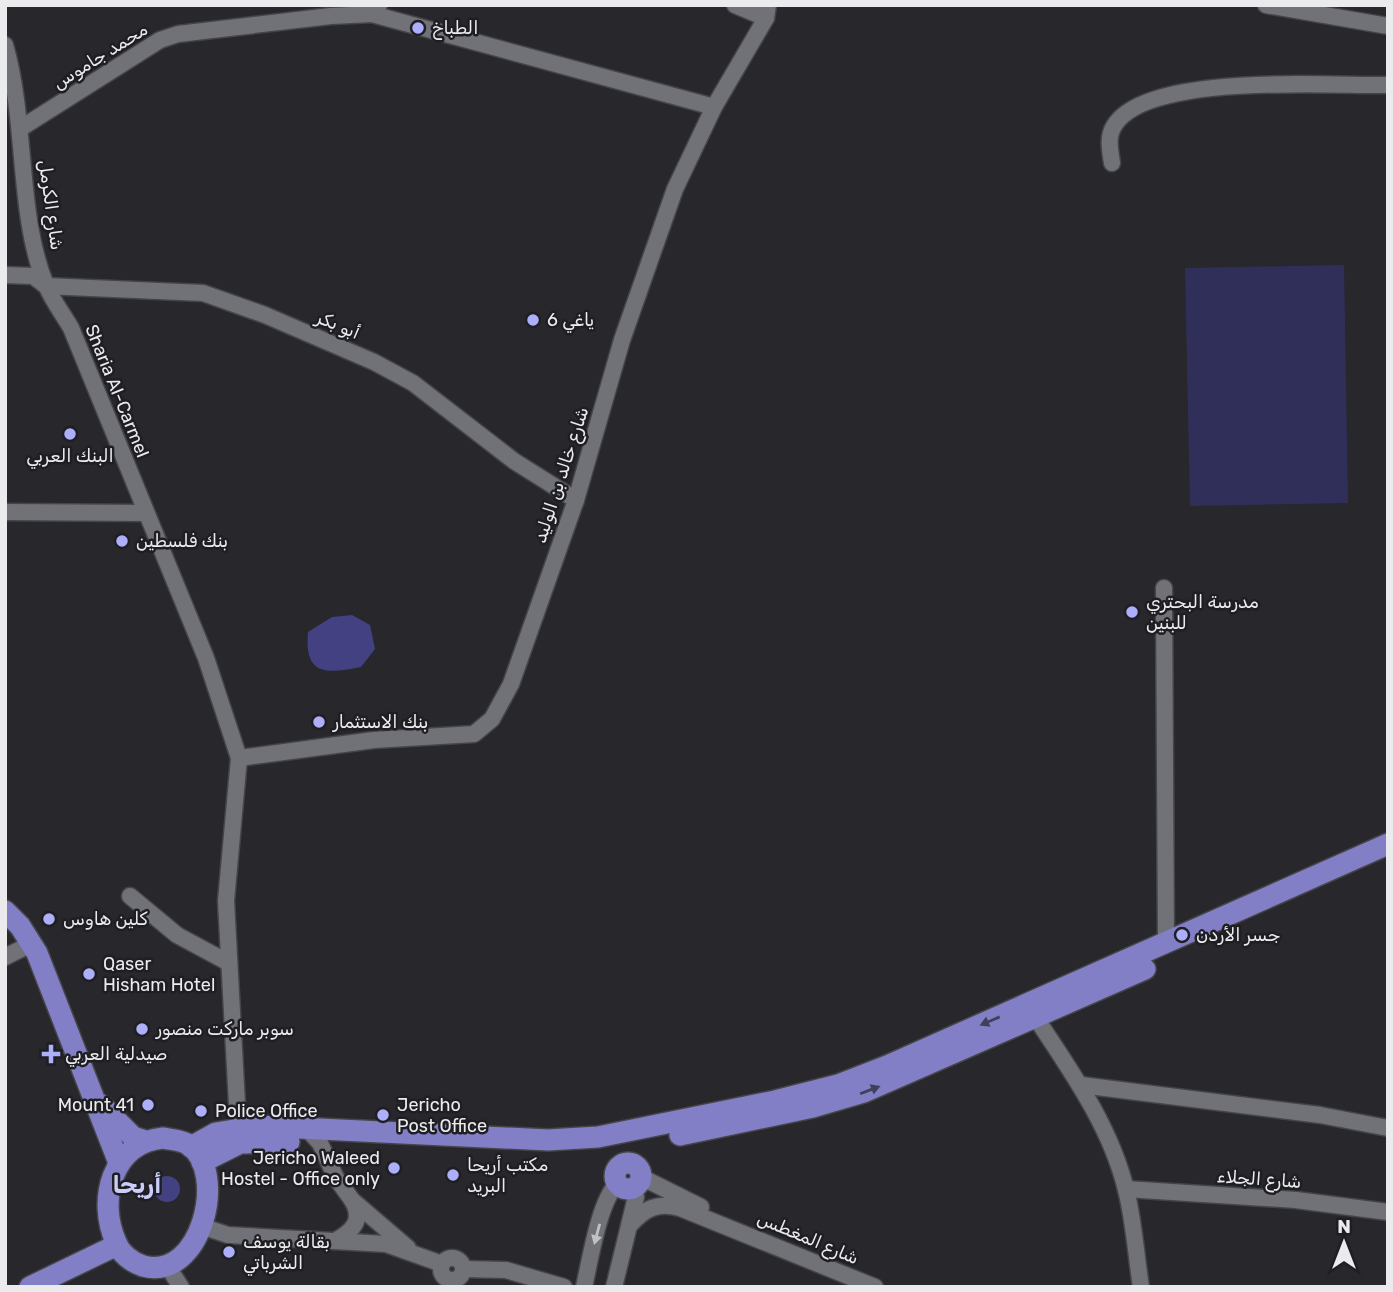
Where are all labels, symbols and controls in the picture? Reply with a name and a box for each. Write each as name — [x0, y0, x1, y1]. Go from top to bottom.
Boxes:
place label: الطباخ — [432, 17, 478, 40]
street label: محمد جاموس — [48, 18, 152, 94]
marker: الطباخ — [410, 20, 426, 36]
street label: شارع الكرمل — [33, 158, 68, 252]
street label: أبو بكر — [312, 306, 363, 344]
place label: ياغي 6 — [547, 309, 594, 333]
marker: ياغي 6 — [525, 312, 541, 328]
street label: Sharia Al-Carmel — [80, 321, 154, 461]
street label: شارع خالد بن الوليد — [529, 404, 594, 546]
marker: البنك العربي — [62, 426, 78, 442]
place label: البنك العربي — [26, 445, 114, 469]
place label: بنك فلسطين — [136, 530, 228, 552]
marker: بنك فلسطين — [114, 533, 130, 549]
place label: مدرسة البحتري للبنين — [1146, 591, 1259, 634]
marker: مدرسة البحتري للبنين — [1124, 604, 1140, 620]
place label: بنك الاستثمار — [332, 711, 428, 733]
marker: بنك الاستثمار — [311, 714, 327, 730]
place label: كلين هاوس — [63, 908, 148, 930]
marker: كلين هاوس — [41, 911, 57, 927]
place label: جسر الأردن — [1196, 924, 1280, 946]
marker: جسر الأردن — [1174, 927, 1190, 943]
place label: Qaser Hisham Hotel — [103, 953, 215, 996]
marker: Qaser Hisham Hotel — [81, 966, 97, 982]
one-way arrow — [980, 1015, 1000, 1027]
place label: سوبر ماركت منصور — [155, 1018, 294, 1040]
marker: سوبر ماركت منصور — [134, 1021, 150, 1037]
place label: صيدلية العربي — [65, 1043, 167, 1067]
marker: صيدلية العربي — [43, 1046, 59, 1062]
one-way arrow — [860, 1084, 881, 1095]
place label: Mount 41 — [58, 1094, 134, 1116]
place label: Jericho Post Office — [397, 1094, 487, 1137]
marker: Mount 41 — [140, 1097, 156, 1113]
place label: Police Office — [215, 1100, 318, 1122]
marker: Police Office — [193, 1103, 209, 1119]
marker: Jericho Post Office — [375, 1107, 391, 1123]
place label: Jericho Waleed Hostel - Office only — [221, 1147, 380, 1190]
place label: مكتب أريحا البريد — [467, 1154, 548, 1197]
marker: Jericho Waleed Hostel - Office only — [386, 1160, 402, 1176]
street label: شارع الجلاء — [1216, 1165, 1302, 1194]
marker: مكتب أريحا البريد — [445, 1167, 461, 1183]
district label: أريحا — [113, 1171, 161, 1199]
street label: شارع المغطس — [754, 1207, 862, 1270]
north arrow — [1309, 1208, 1379, 1278]
text: N — [1337, 1215, 1351, 1238]
one-way arrow — [592, 1224, 602, 1245]
place label: بقالة يوسف الشرباتي — [243, 1231, 330, 1276]
marker: بقالة يوسف الشرباتي — [221, 1244, 237, 1260]

